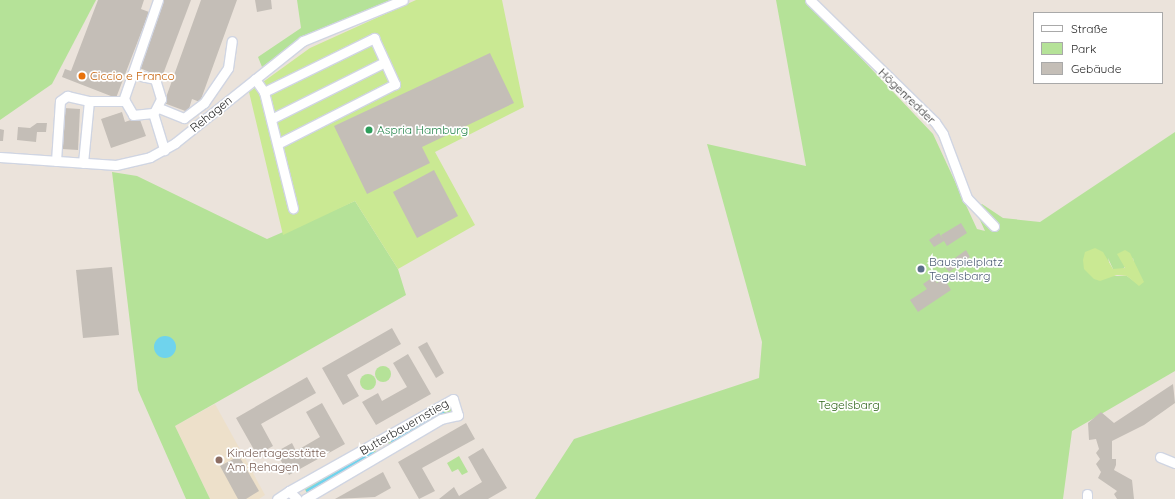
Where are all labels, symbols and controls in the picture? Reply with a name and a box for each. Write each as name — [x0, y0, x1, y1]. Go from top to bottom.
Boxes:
legend — [1033, 12, 1163, 84]
text: Straße — [1071, 21, 1108, 36]
text: Park — [1071, 41, 1096, 56]
text: Gebäude — [1071, 61, 1121, 76]
street label: Högenredder — [875, 65, 939, 127]
place label: Ciccio e Franco — [90, 69, 175, 83]
marker: Ciccio e Franco — [77, 71, 87, 81]
street label: Rehagen — [187, 93, 235, 135]
place label: Aspria Hamburg — [377, 123, 468, 137]
marker: Aspria Hamburg — [364, 125, 374, 135]
place label: Bauspielplatz Tegelsbarg — [929, 255, 1003, 283]
marker: Bauspielplatz Tegelsbarg — [916, 264, 926, 274]
street label: Butterbauernstieg — [357, 396, 451, 458]
park label: Tegelsbarg — [818, 398, 880, 412]
place label: Kindertagesstätte Am Rehagen — [227, 446, 326, 474]
marker: Kindertagesstätte Am Rehagen — [214, 455, 224, 465]

